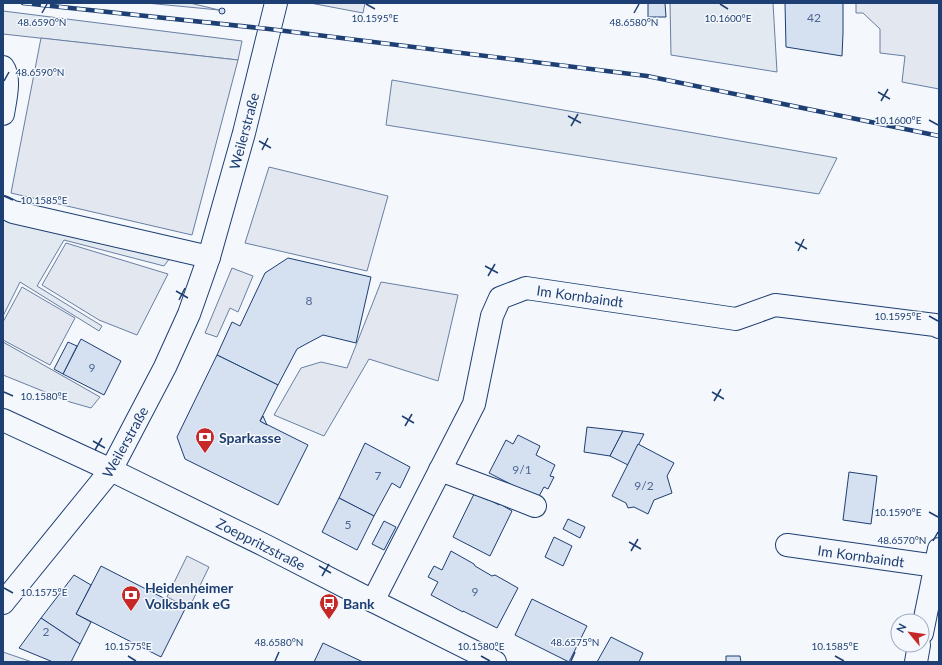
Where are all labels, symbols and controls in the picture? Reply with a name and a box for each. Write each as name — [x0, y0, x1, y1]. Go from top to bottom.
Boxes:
house number: 42 — [807, 10, 821, 25]
text: 10.1595°E — [351, 12, 399, 24]
text: 10.1600°E — [704, 12, 752, 24]
text: 48.6590°N — [18, 16, 66, 28]
text: 48.6580°N — [610, 16, 658, 28]
text: 48.6590°N — [16, 66, 64, 78]
street label: Weilerstraße — [226, 91, 262, 171]
text: 10.1600°E — [874, 114, 922, 126]
text: 10.1585°E — [20, 194, 68, 206]
street label: Im Kornbaindt — [536, 282, 624, 310]
house number: 8 — [306, 293, 313, 308]
text: 10.1595°E — [874, 310, 922, 322]
house number: 9 — [89, 360, 96, 375]
text: 10.1580°E — [20, 390, 68, 402]
street label: Weilerstraße — [98, 403, 152, 481]
bank icon: Sparkasse — [194, 426, 216, 454]
place label: Sparkasse — [219, 429, 282, 446]
house number: 9/1 — [512, 462, 532, 477]
house number: 7 — [375, 468, 382, 483]
house number: 9/2 — [634, 478, 654, 493]
text: 10.1590°E — [874, 506, 922, 518]
street label: Zoeppritzstraße — [214, 514, 308, 574]
house number: 5 — [345, 517, 352, 532]
text: 48.6570°N — [878, 534, 926, 546]
street label: Im Kornbaindt — [817, 542, 905, 570]
place label: Heidenheimer Volksbank eG — [144, 579, 234, 612]
bank icon: Heidenheimer Volksbank eG — [120, 584, 142, 612]
house number: 9 — [472, 584, 479, 599]
text: 10.1575°E — [20, 586, 68, 598]
bus stop icon: Bank — [318, 592, 340, 620]
place label: Bank — [343, 595, 375, 612]
north arrow — [890, 613, 930, 653]
text: N — [893, 621, 909, 635]
house number: 2 — [43, 624, 50, 639]
text: 48.6580°N — [255, 636, 303, 648]
text: 48.6575°N — [551, 636, 599, 648]
text: 10.1575°E — [104, 640, 152, 652]
text: 10.1580°E — [457, 640, 505, 652]
text: 10.1585°E — [811, 640, 859, 652]

